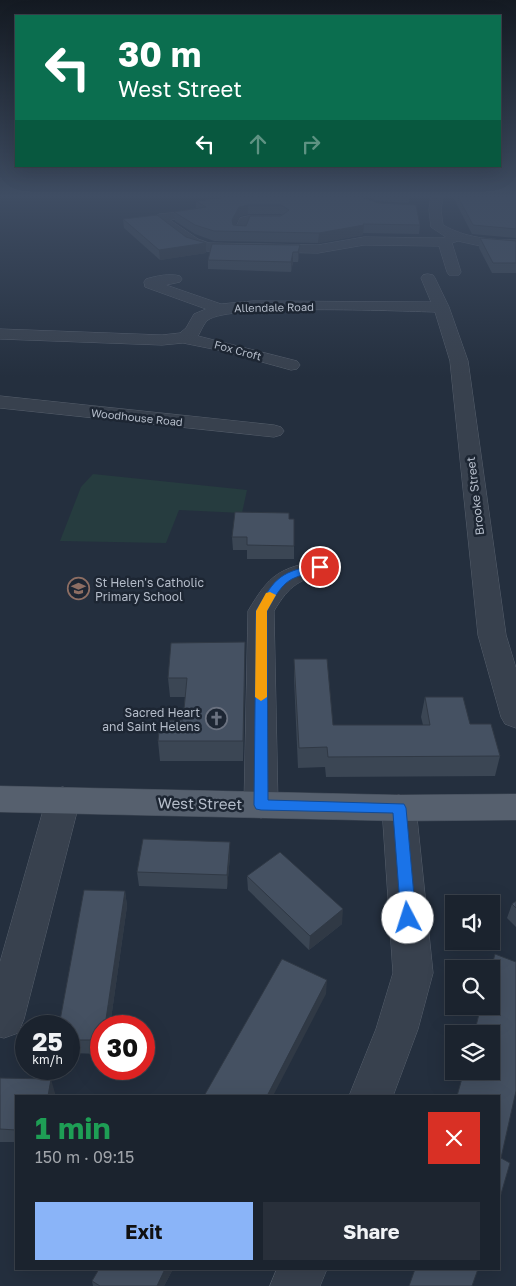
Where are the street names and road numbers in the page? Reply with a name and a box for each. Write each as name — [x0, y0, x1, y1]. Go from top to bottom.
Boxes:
street label: Allendale Road — [234, 300, 314, 314]
street label: Fox Croft — [213, 337, 263, 363]
street label: Woodhouse Road — [91, 406, 183, 428]
street label: Brooke Street — [463, 456, 487, 536]
street label: West Street — [158, 793, 242, 813]

